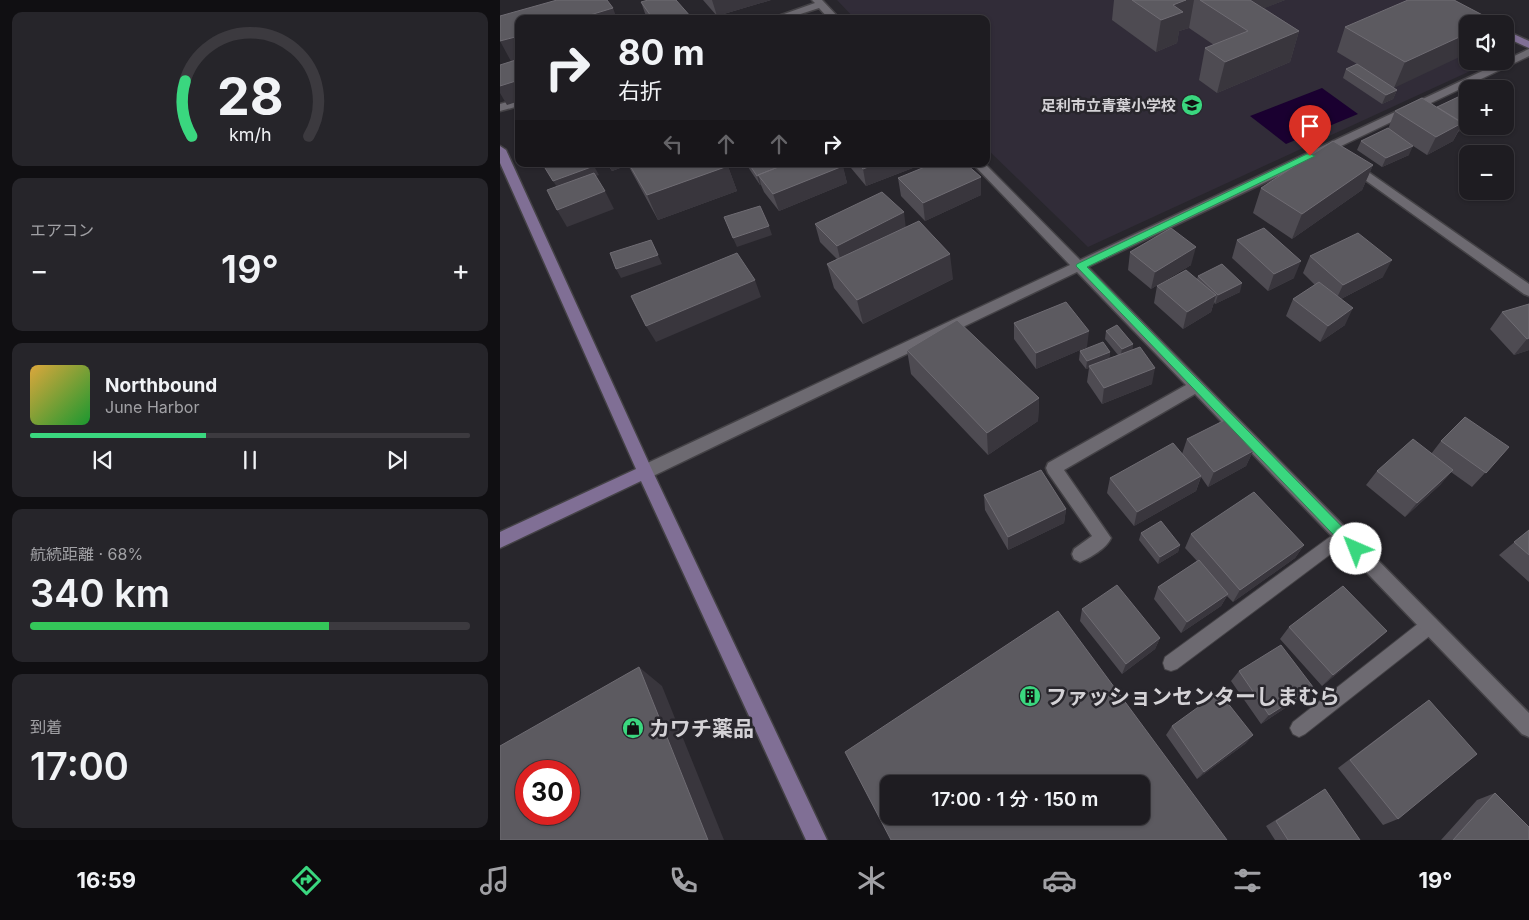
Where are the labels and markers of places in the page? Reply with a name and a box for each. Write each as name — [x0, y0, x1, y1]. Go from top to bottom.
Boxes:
school or university icon: 足利市立青葉小学校 — [1180, 93, 1204, 117]
place label: 足利市立青葉小学校 — [1041, 96, 1176, 115]
pin — [1289, 105, 1331, 156]
building icon: ファッションセンターしまむら — [1018, 684, 1042, 708]
place label: ファッションセンターしまむら — [1046, 684, 1340, 709]
shop icon: カワチ薬品 — [621, 716, 645, 740]
place label: カワチ薬品 — [649, 716, 754, 741]

